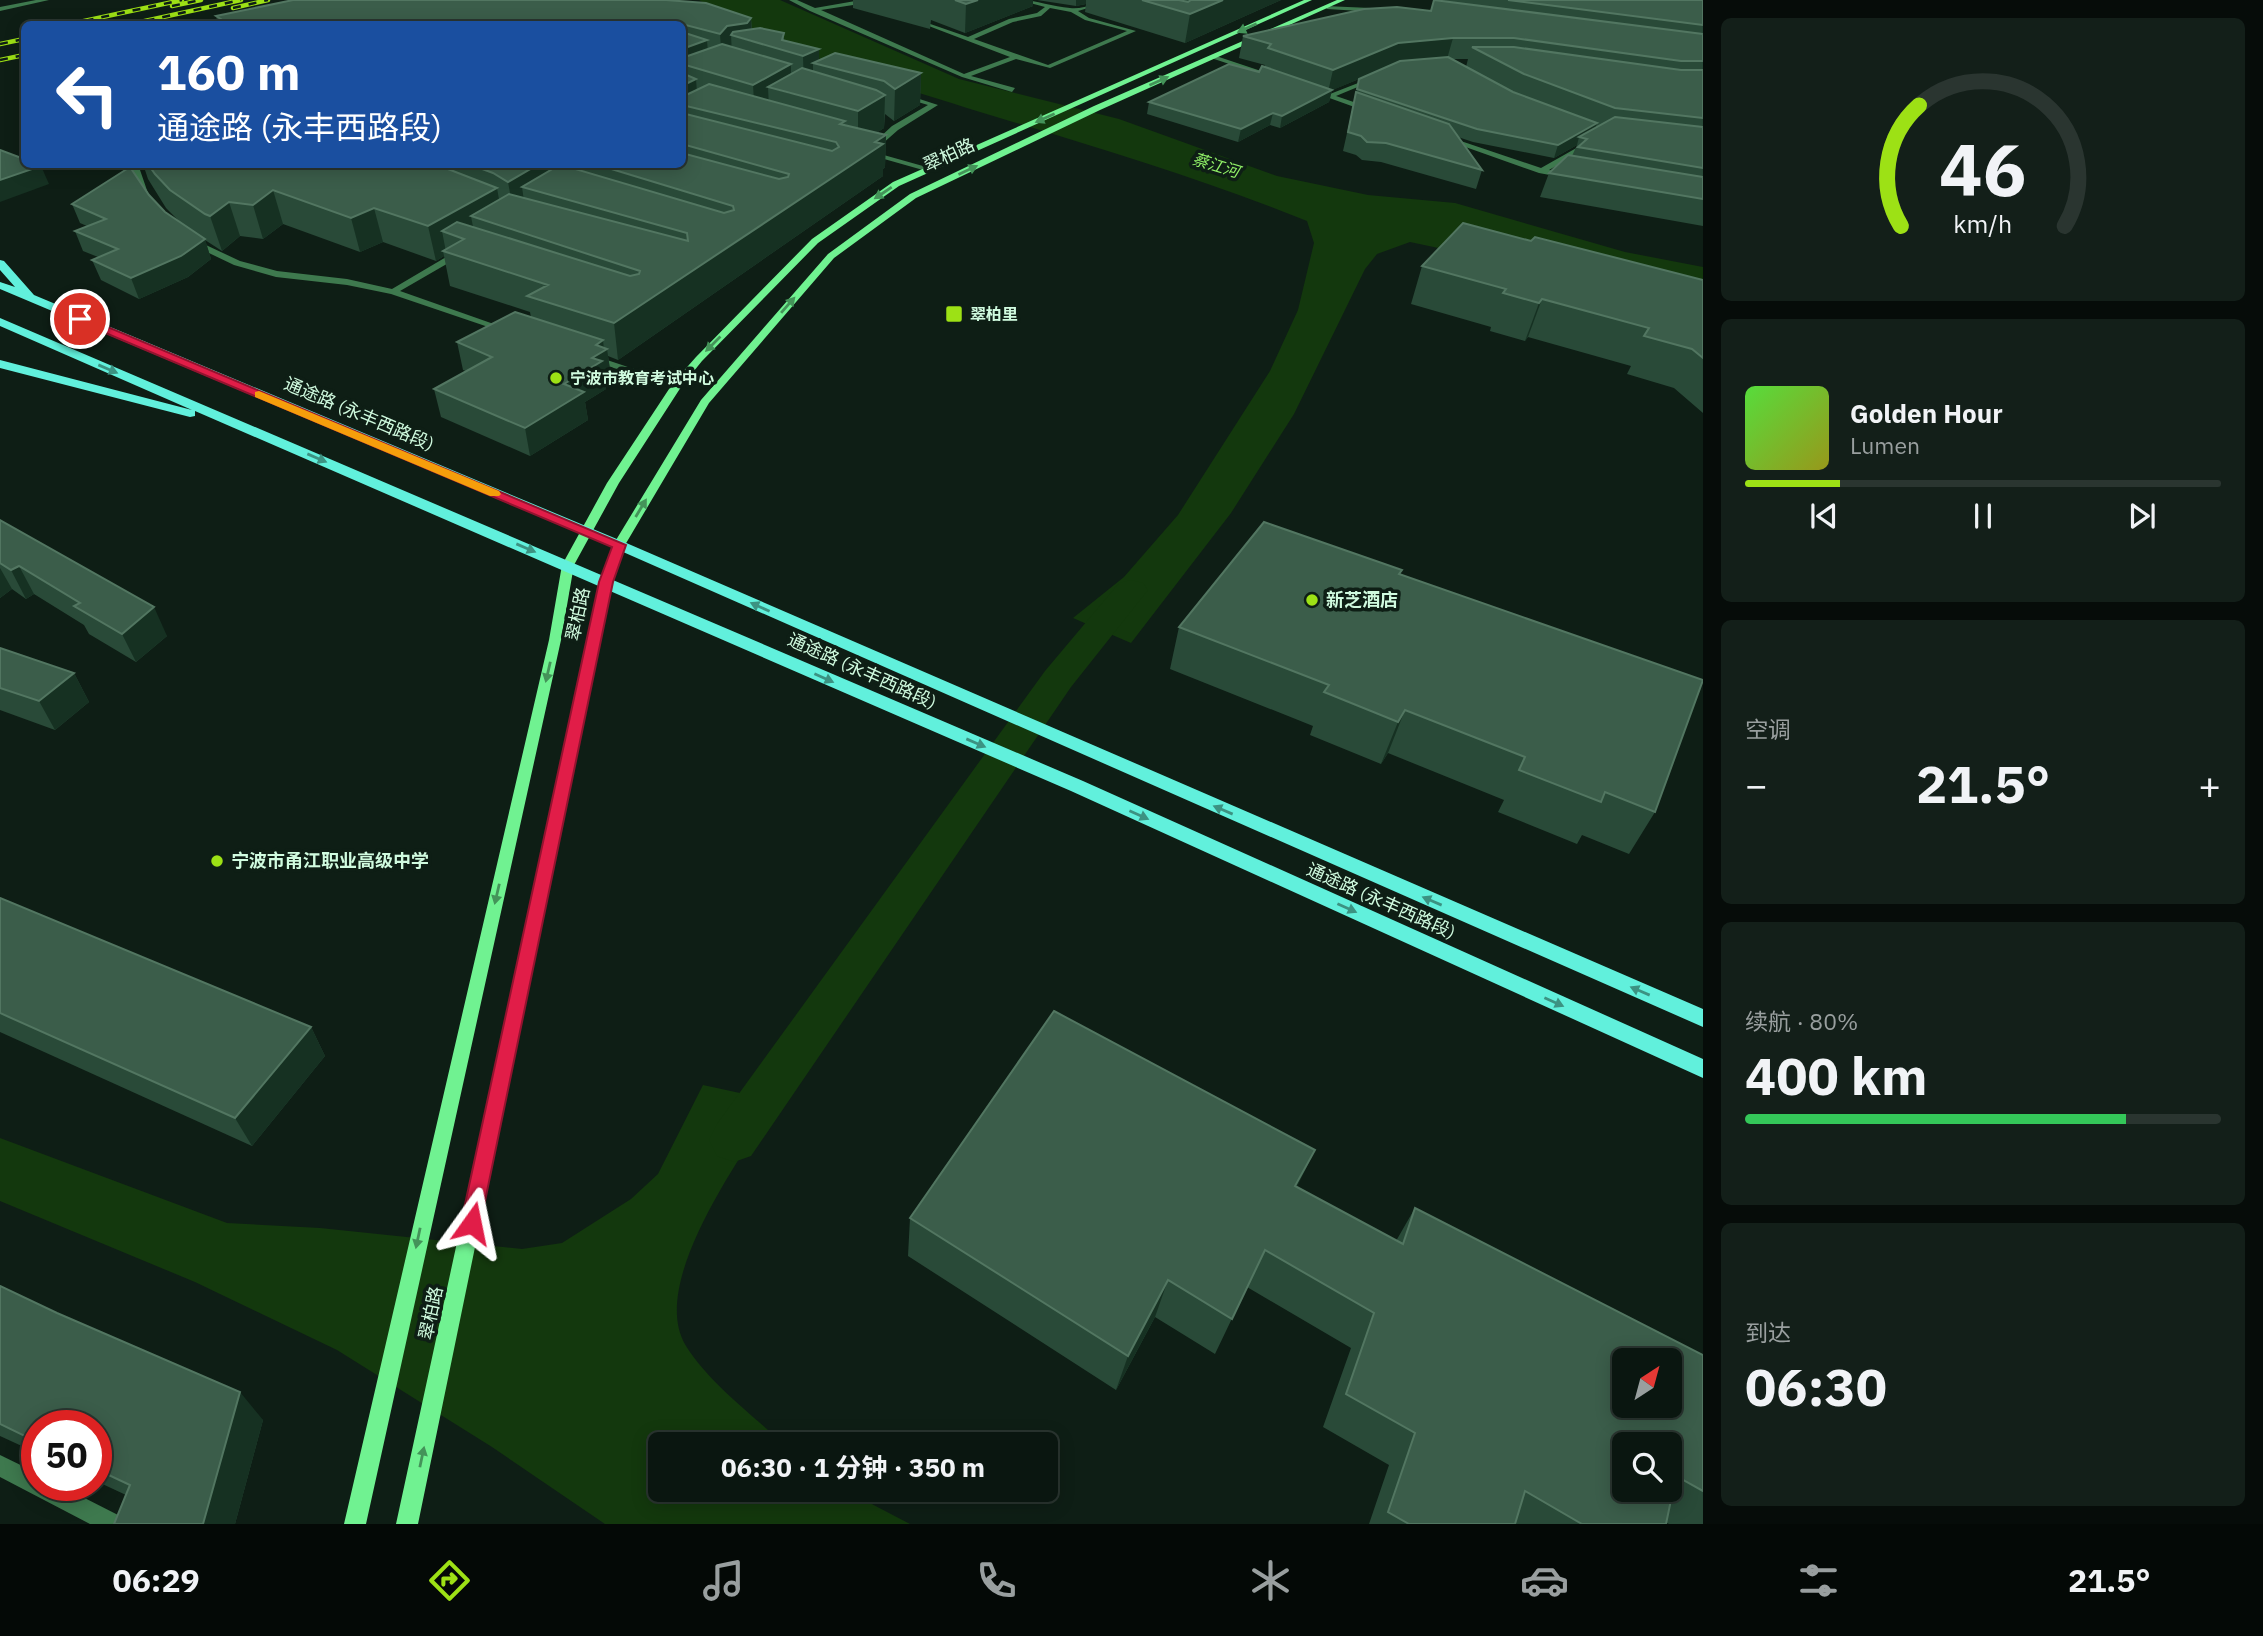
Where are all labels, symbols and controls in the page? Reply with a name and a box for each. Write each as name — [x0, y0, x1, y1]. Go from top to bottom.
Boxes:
one-way arrow — [1236, 23, 1257, 34]
text: 160 m — [157, 40, 301, 103]
icon: left — [42, 49, 133, 140]
one-way arrow — [1149, 75, 1169, 87]
text: 通途路 (永丰西路段) — [157, 106, 442, 148]
one-way arrow — [1035, 113, 1056, 124]
text: 46 — [1939, 121, 2027, 216]
street label: 翠柏路 — [919, 133, 978, 176]
water label: 蔡江河 — [1190, 148, 1245, 182]
one-way arrow — [958, 164, 978, 175]
one-way arrow — [873, 187, 892, 200]
text: km/h — [1954, 206, 2012, 239]
pin — [50, 289, 110, 349]
one-way arrow — [780, 296, 796, 314]
icon: arrive — [61, 300, 99, 338]
marker: 翠柏里 — [944, 304, 964, 324]
place label: 翠柏里 — [970, 304, 1018, 324]
one-way arrow — [706, 335, 722, 352]
one-way arrow — [97, 363, 118, 374]
place label: 宁波市教育考试中心 — [570, 368, 714, 388]
marker: 宁波市教育考试中心 — [548, 370, 564, 386]
street label: 通途路 (永丰西路段) — [281, 372, 437, 455]
text: Golden Hour — [1850, 396, 2003, 430]
text: Lumen — [1850, 430, 1920, 460]
one-way arrow — [307, 452, 327, 464]
icon: previous — [1805, 497, 1843, 535]
icon: pause — [1964, 497, 2002, 535]
icon: next — [2123, 497, 2161, 535]
one-way arrow — [635, 499, 647, 518]
one-way arrow — [516, 542, 537, 553]
street label: 翠柏路 — [561, 585, 594, 643]
place label: 新芝酒店 — [1326, 588, 1398, 611]
marker: 新芝酒店 — [1304, 592, 1320, 608]
one-way arrow — [750, 601, 770, 613]
street label: 通途路 (永丰西路段) — [784, 627, 940, 714]
one-way arrow — [542, 661, 553, 683]
one-way arrow — [814, 673, 835, 684]
text: 空调 — [1745, 714, 1791, 744]
one-way arrow — [966, 738, 987, 749]
text: 21.5° — [1916, 750, 2050, 817]
text: − — [1745, 760, 1768, 809]
text: + — [2198, 760, 2221, 809]
one-way arrow — [1213, 804, 1233, 816]
one-way arrow — [1129, 810, 1150, 821]
place label: 宁波市甬江职业高级中学 — [231, 849, 429, 872]
marker: 宁波市甬江职业高级中学 — [209, 853, 225, 869]
street label: 通途路 (永丰西路段) — [1303, 857, 1459, 944]
one-way arrow — [491, 883, 502, 905]
one-way arrow — [1421, 895, 1442, 906]
one-way arrow — [1337, 902, 1357, 914]
one-way arrow — [1630, 985, 1651, 996]
one-way arrow — [1544, 996, 1564, 1008]
text: 续航 · 80% — [1745, 1006, 1858, 1036]
text: 400 km — [1745, 1042, 1927, 1109]
position arrow — [435, 1186, 509, 1260]
one-way arrow — [412, 1227, 423, 1249]
street label: 翠柏路 — [414, 1284, 447, 1342]
text: 到达 — [1745, 1317, 1791, 1347]
north arrow — [1612, 1348, 1682, 1418]
map controls — [1612, 1348, 1682, 1502]
text: 06:30 — [1745, 1353, 1887, 1420]
speed limit sign: 50 — [21, 1410, 112, 1501]
button: search — [1612, 1432, 1682, 1502]
one-way arrow — [416, 1446, 427, 1468]
text: 06:30 · 1 分钟 · 350 m — [721, 1450, 985, 1484]
icon: directions — [425, 1556, 474, 1605]
icon: music — [699, 1556, 748, 1605]
icon: phone — [972, 1556, 1021, 1605]
icon: climate — [1246, 1556, 1295, 1605]
icon: car — [1520, 1556, 1569, 1605]
icon: filters — [1794, 1556, 1843, 1605]
text: 06:29 — [112, 1559, 200, 1601]
text: 21.5° — [2068, 1559, 2151, 1601]

